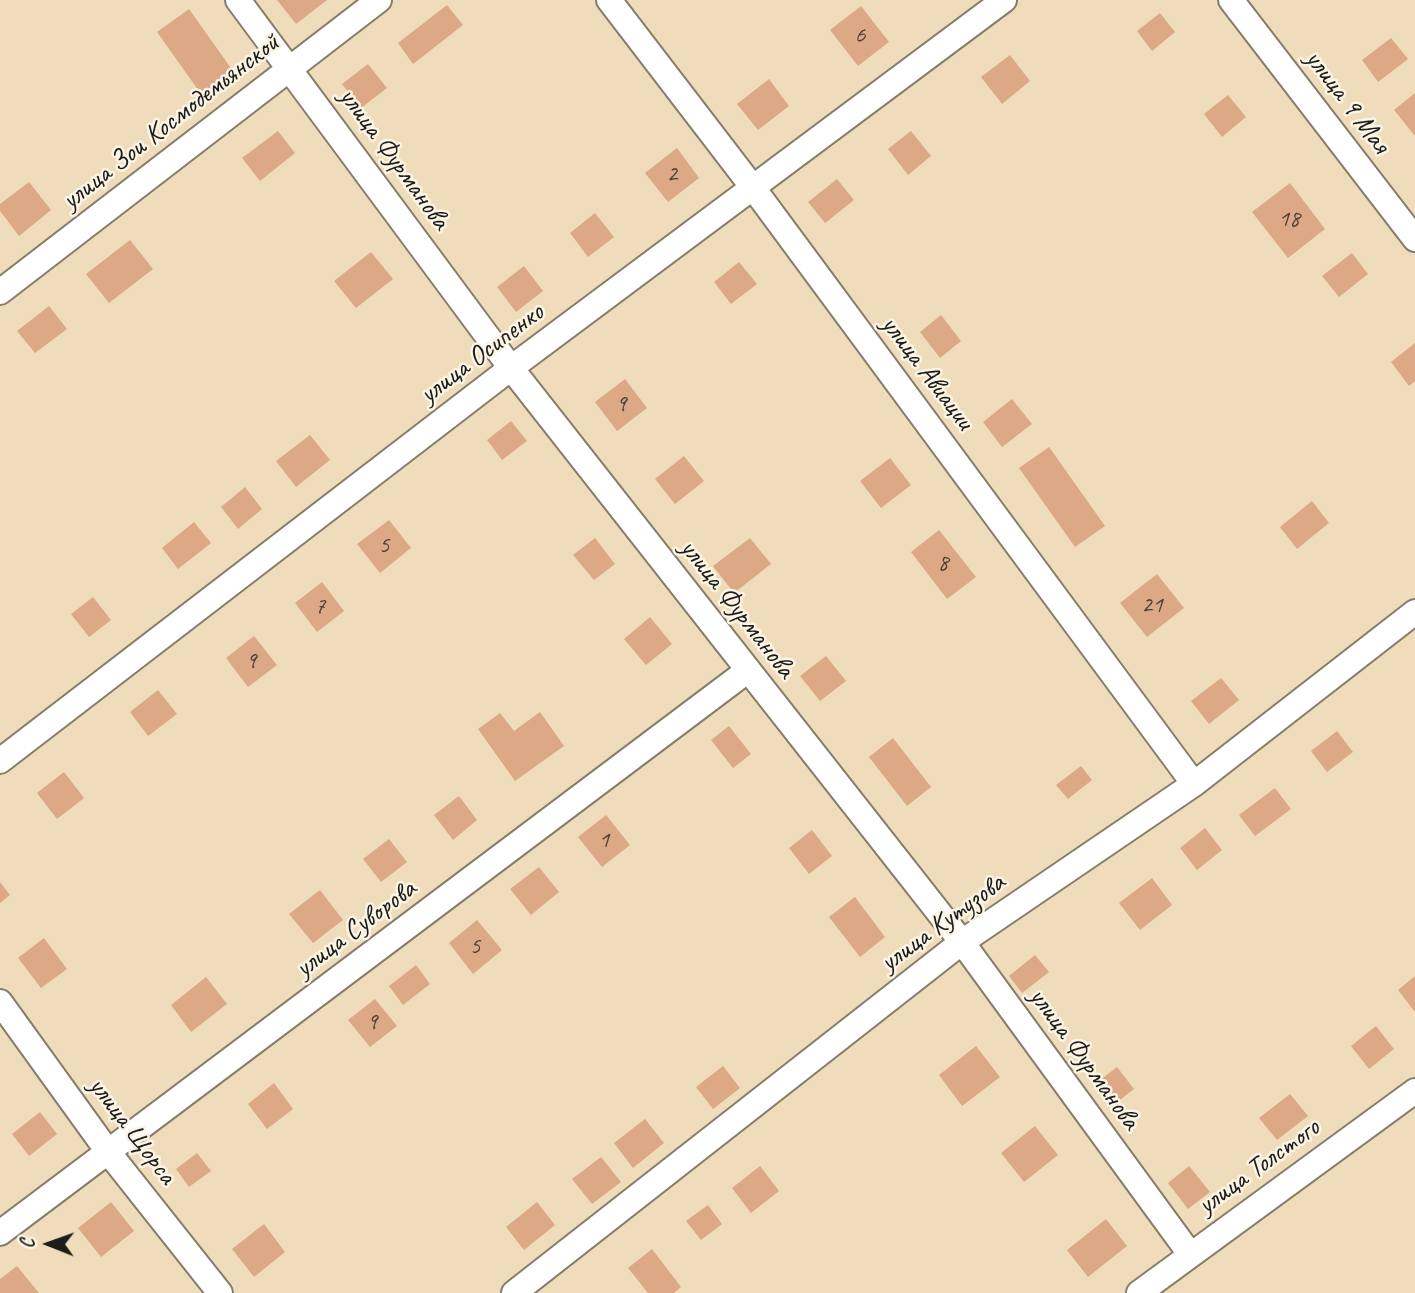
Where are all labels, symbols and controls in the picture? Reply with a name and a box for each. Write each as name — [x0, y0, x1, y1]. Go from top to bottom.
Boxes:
house number: 6 — [855, 22, 865, 50]
street label: улица Зои Космодемьянской — [55, 27, 287, 217]
street label: улица 9 Мая — [1297, 44, 1397, 160]
street label: улица Фурманова — [331, 81, 457, 237]
house number: 2 — [667, 161, 677, 189]
house number: 18 — [1278, 206, 1300, 234]
street label: улица Осипенко — [413, 296, 551, 412]
street label: улица Авиации — [873, 309, 981, 437]
house number: 9 — [616, 391, 626, 419]
house number: 5 — [379, 532, 389, 560]
street label: улица Фурманова — [672, 533, 802, 685]
house number: 8 — [938, 550, 948, 578]
house number: 21 — [1141, 592, 1163, 620]
house number: 7 — [315, 593, 325, 621]
house number: 9 — [246, 648, 256, 676]
house number: 1 — [599, 827, 609, 855]
street label: улица Кутузова — [874, 866, 1012, 980]
street label: улица Суворова — [289, 872, 423, 986]
house number: 5 — [470, 933, 480, 961]
street label: улица Фурманова — [1021, 981, 1147, 1137]
house number: 9 — [367, 1009, 377, 1037]
street label: улица Щорса — [81, 1071, 183, 1191]
street label: улица Толстого — [1191, 1111, 1327, 1223]
north arrow — [14, 1209, 84, 1279]
text: С — [16, 1239, 40, 1249]

